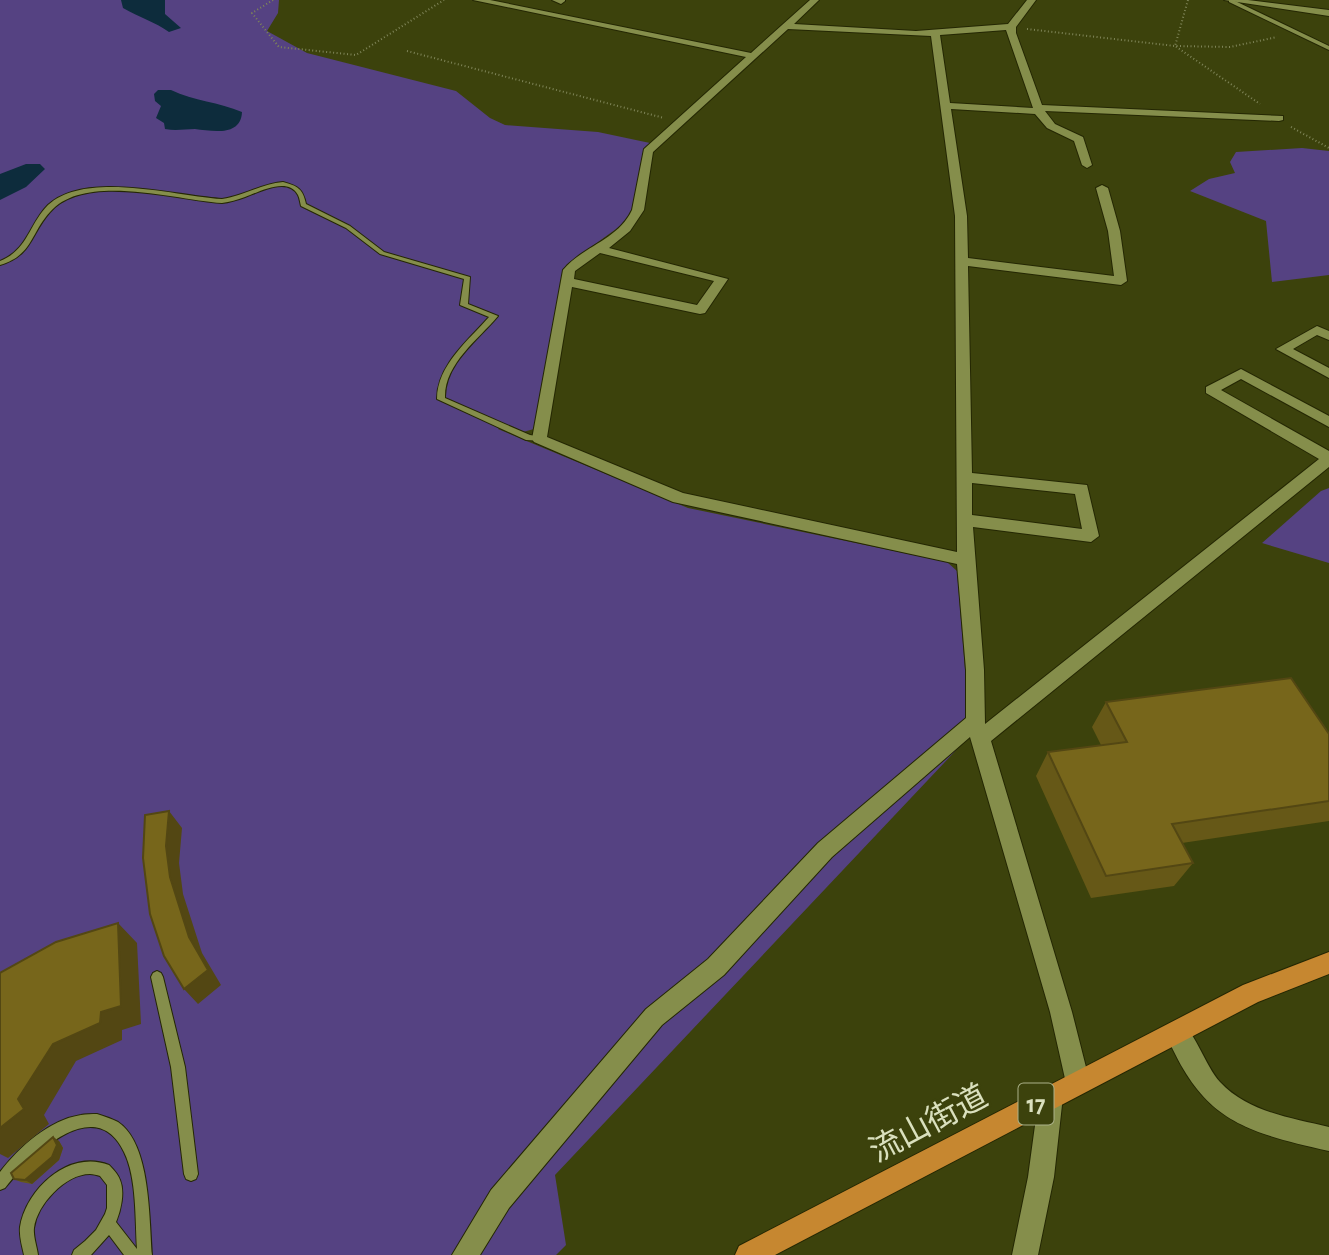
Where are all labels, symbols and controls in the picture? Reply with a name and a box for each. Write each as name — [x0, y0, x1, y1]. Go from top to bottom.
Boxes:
street label: 流山街道 — [864, 1078, 992, 1168]
road number: 17 — [1018, 1084, 1054, 1124]

